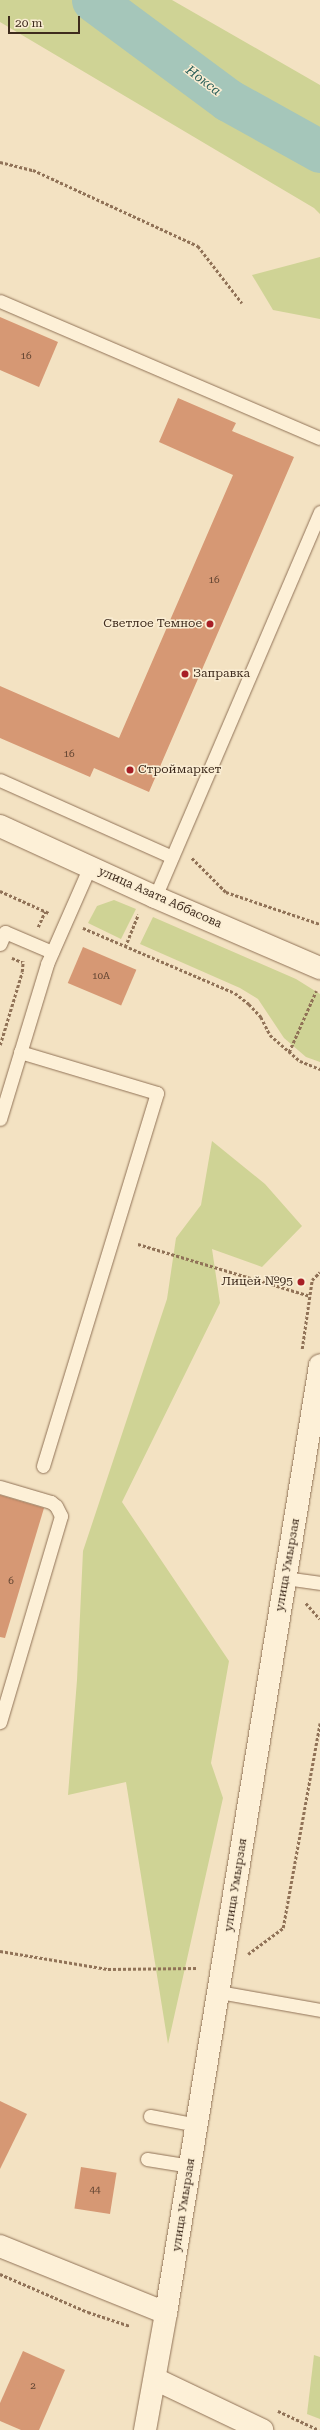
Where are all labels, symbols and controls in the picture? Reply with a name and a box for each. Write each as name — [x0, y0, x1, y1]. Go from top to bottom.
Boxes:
scale bar — [10, 8, 82, 34]
text: 20 m — [15, 16, 42, 30]
water label: Нокса — [182, 63, 224, 99]
house number: 16 — [20, 350, 32, 362]
house number: 16 — [208, 574, 220, 586]
place label: Светлое Темное — [103, 617, 202, 631]
marker: Светлое Темное — [205, 619, 215, 629]
place label: Заправка — [193, 667, 250, 681]
marker: Заправка — [180, 669, 190, 679]
house number: 16 — [63, 748, 75, 760]
place label: Строймаркет — [138, 763, 221, 777]
marker: Строймаркет — [125, 765, 135, 775]
street label: улица Азата Аббасова — [96, 864, 224, 932]
house number: 10А — [92, 970, 110, 982]
place label: Лицей №95 — [221, 1275, 293, 1289]
marker: Лицей №95 — [296, 1277, 306, 1287]
street label: улица Умырзая — [273, 1517, 303, 1613]
house number: 6 — [8, 1575, 14, 1587]
street label: улица Умырзая — [222, 1837, 250, 1933]
street label: улица Умырзая — [170, 2157, 198, 2253]
house number: 44 — [89, 2184, 101, 2196]
house number: 2 — [30, 2380, 36, 2392]

